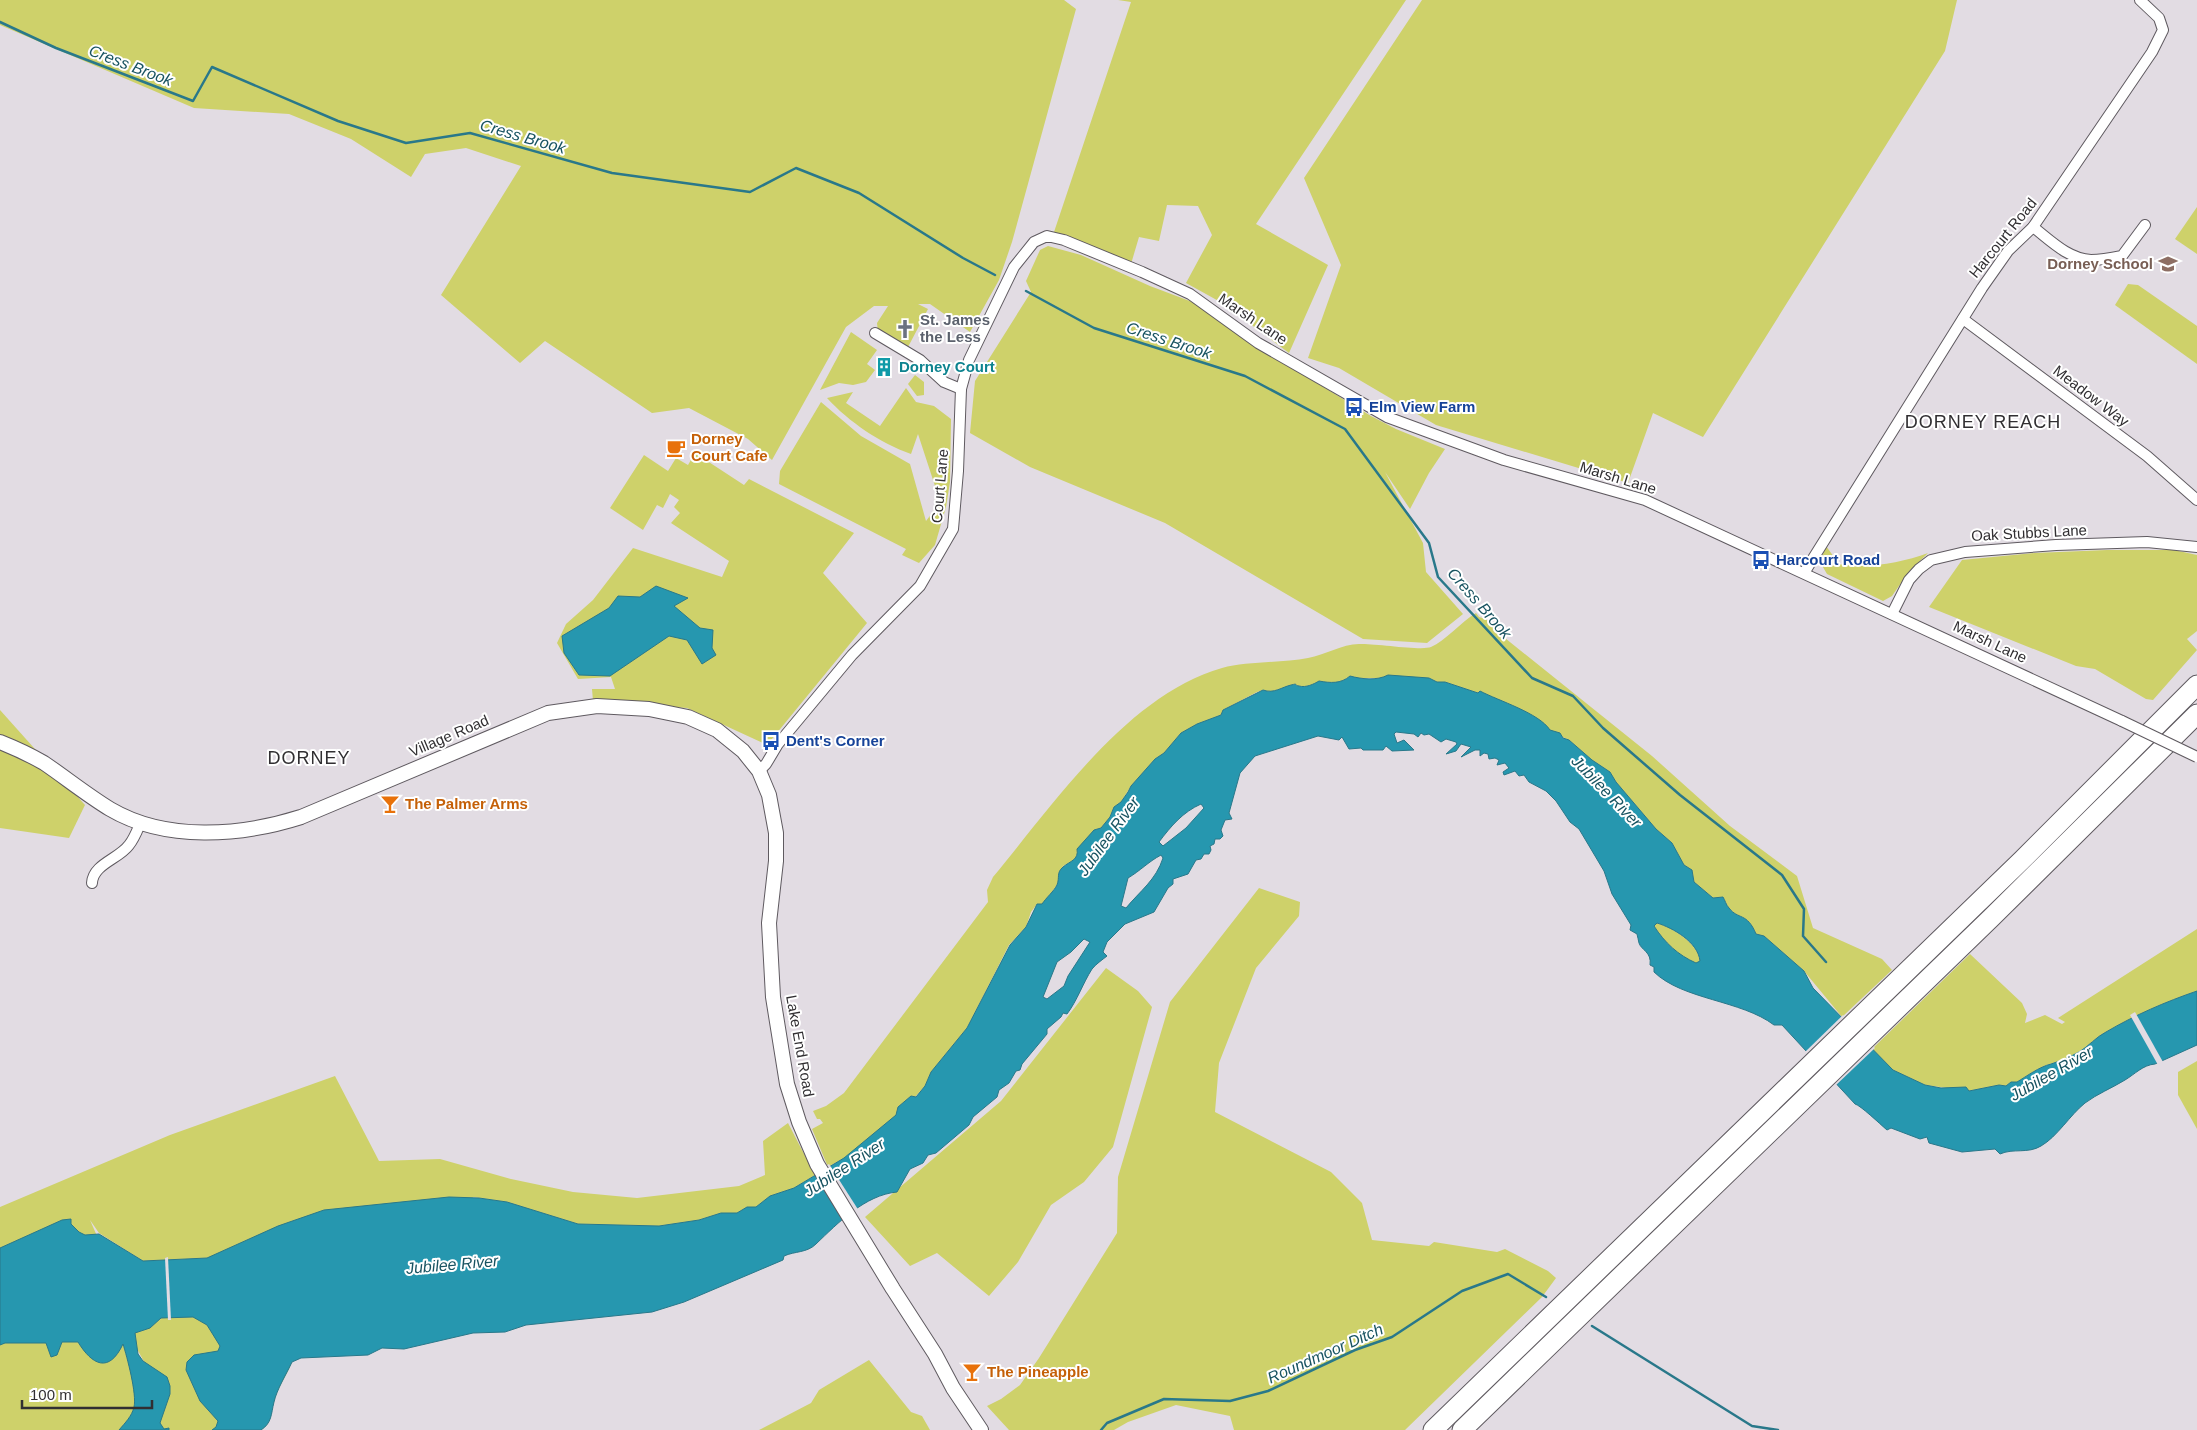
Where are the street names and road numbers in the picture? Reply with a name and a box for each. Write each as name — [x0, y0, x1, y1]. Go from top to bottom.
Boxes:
street label: Harcourt Road — [1965, 194, 2040, 281]
street label: Marsh Lane — [1216, 289, 1291, 348]
street label: Meadow Way — [2050, 362, 2133, 430]
street label: Court Lane — [928, 448, 951, 524]
street label: Marsh Lane — [1578, 458, 1659, 497]
street label: Oak Stubbs Lane — [1971, 521, 2087, 544]
street label: Marsh Lane — [1951, 617, 2030, 666]
street label: Village Road — [406, 711, 491, 760]
street label: Lake End Road — [783, 994, 818, 1098]

